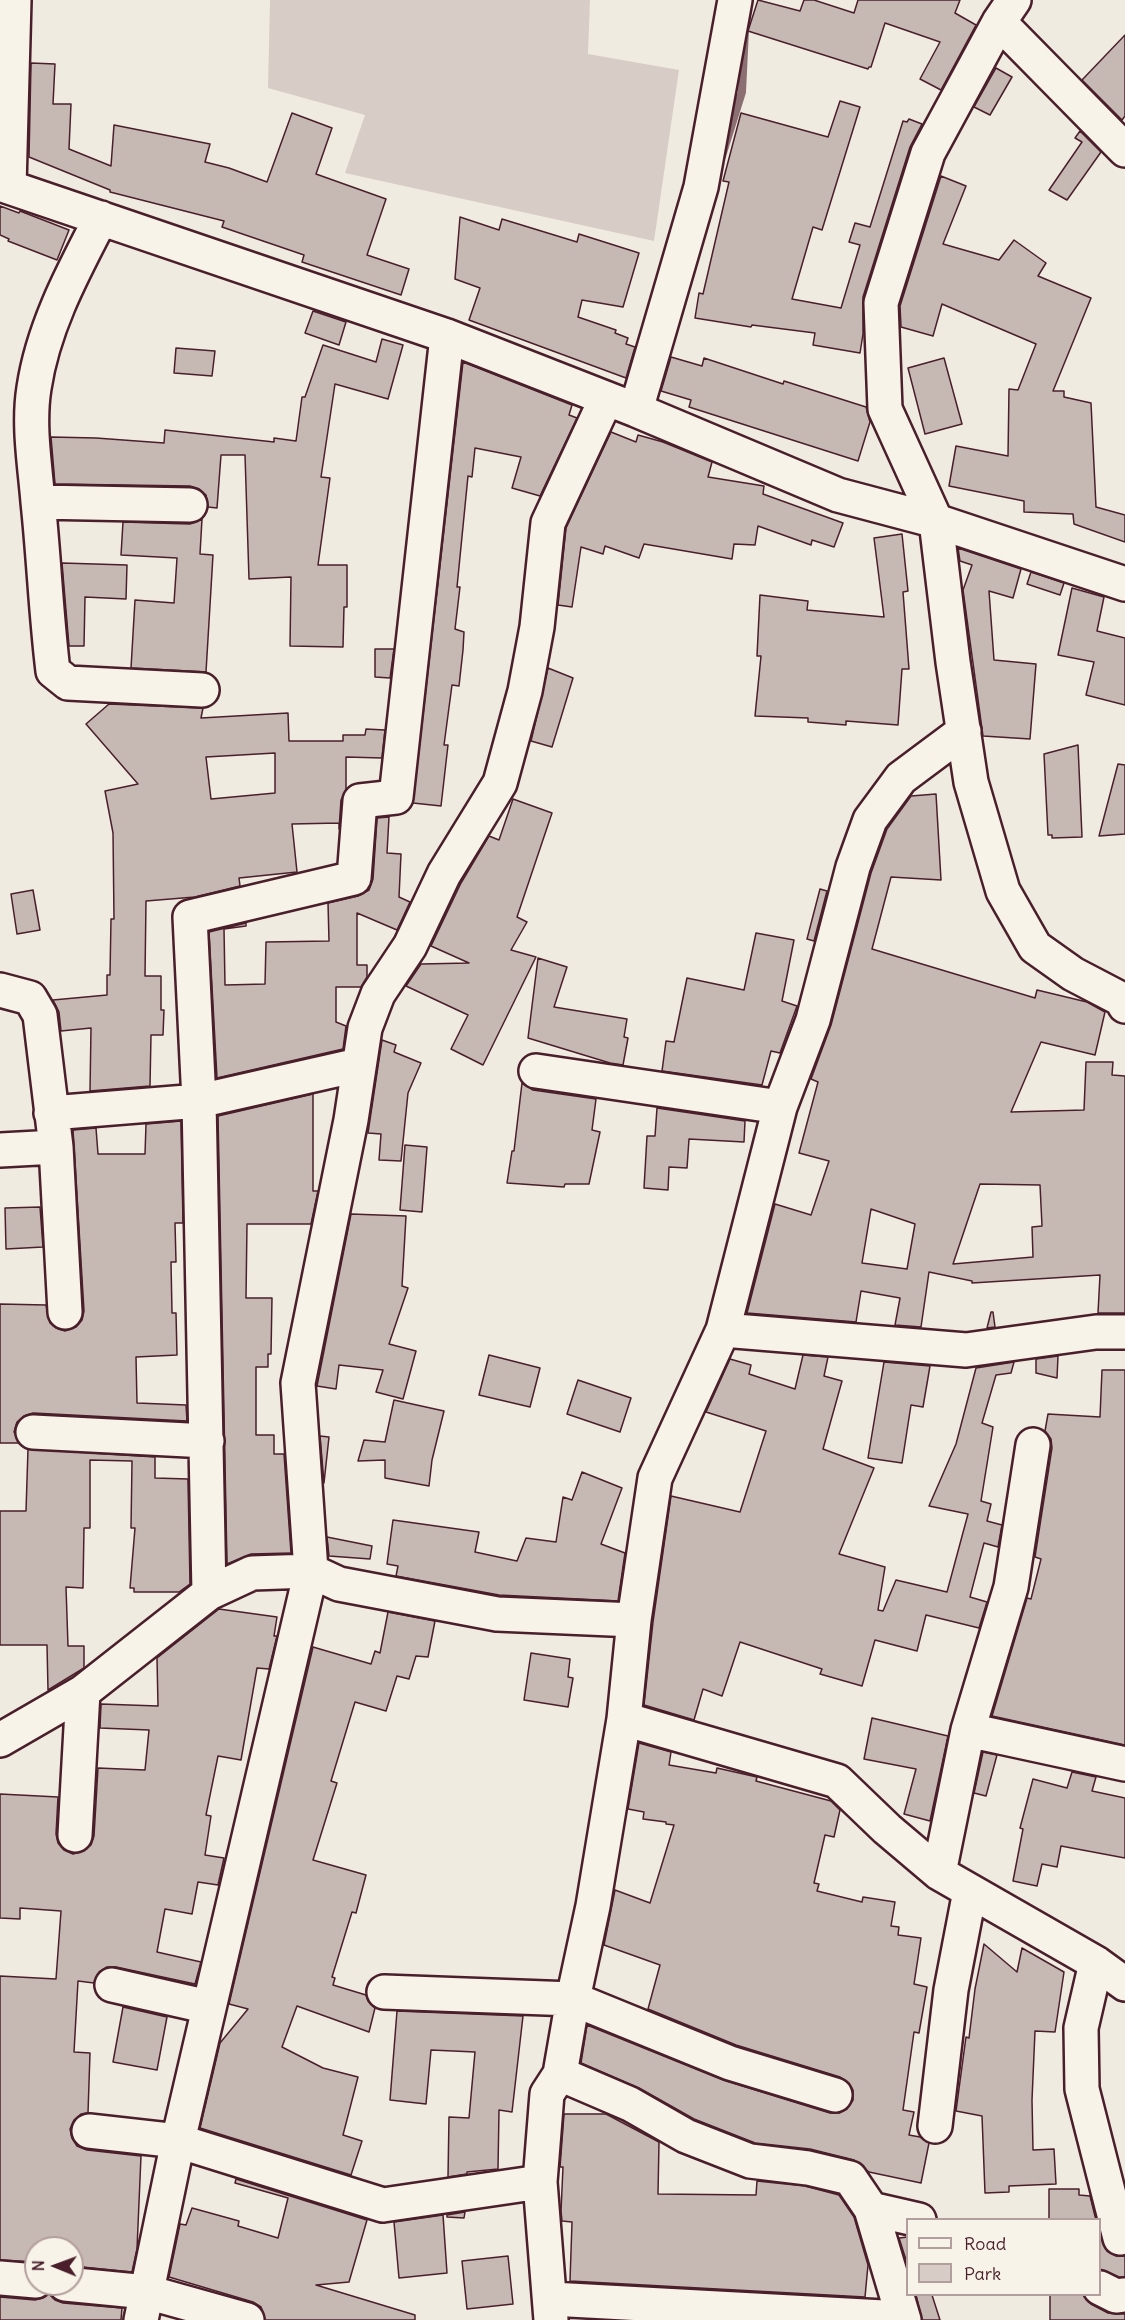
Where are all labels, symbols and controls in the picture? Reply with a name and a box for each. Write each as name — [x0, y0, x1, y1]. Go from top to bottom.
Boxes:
legend — [906, 2218, 1101, 2296]
text: Road — [964, 2232, 1006, 2255]
north arrow — [24, 2236, 84, 2296]
text: N — [28, 2260, 48, 2271]
text: Park — [964, 2262, 1001, 2285]

